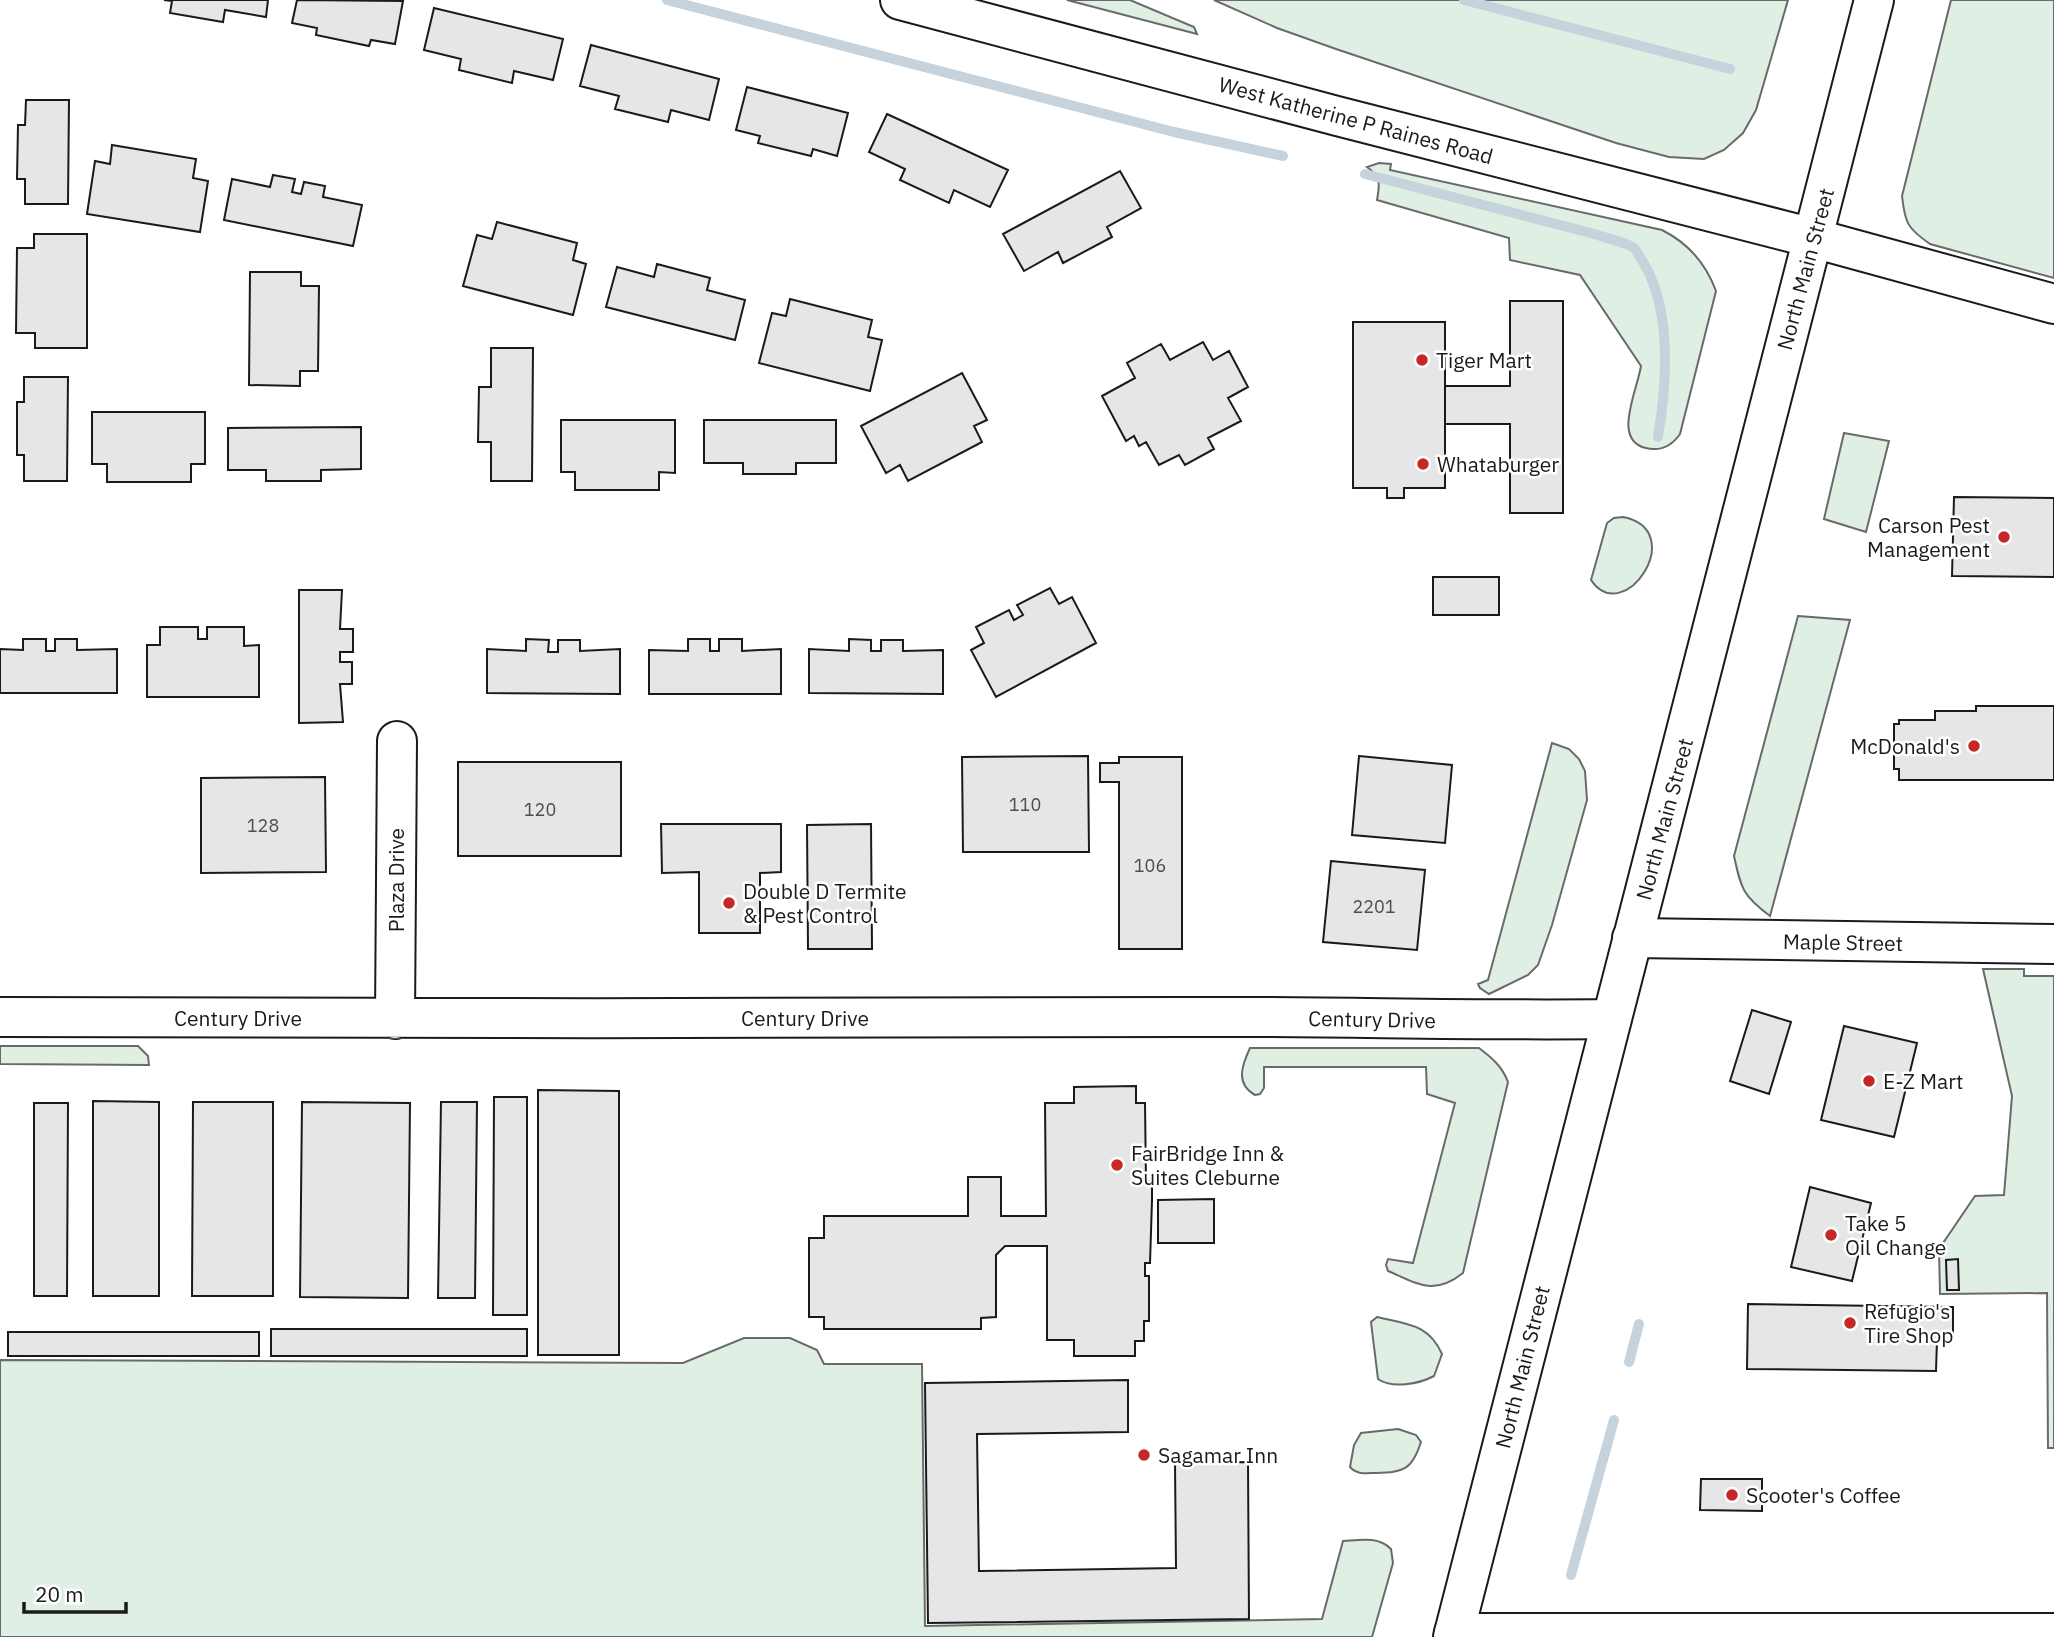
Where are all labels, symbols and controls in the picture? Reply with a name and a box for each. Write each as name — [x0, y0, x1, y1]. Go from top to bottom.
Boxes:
street label: West Katherine P Raines Road — [1216, 70, 1496, 170]
street label: North Main Street — [1770, 185, 1840, 353]
place label: Tiger Mart — [1436, 346, 1532, 374]
marker: Tiger Mart — [1414, 352, 1430, 368]
place label: Whataburger — [1437, 450, 1559, 478]
marker: Whataburger — [1415, 456, 1431, 472]
place label: Carson Pest Management — [1867, 511, 1990, 563]
marker: Carson Pest Management — [1996, 529, 2012, 545]
place label: McDonald's — [1850, 732, 1960, 760]
street label: North Main Street — [1629, 735, 1699, 903]
marker: McDonald's — [1966, 738, 1982, 754]
house number: 110 — [1009, 793, 1041, 816]
house number: 120 — [524, 798, 556, 821]
house number: 128 — [247, 814, 279, 837]
street label: Plaza Drive — [382, 828, 410, 932]
house number: 106 — [1134, 854, 1166, 877]
place label: Double D Termite & Pest Control — [743, 877, 906, 929]
marker: Double D Termite & Pest Control — [721, 895, 737, 911]
house number: 2201 — [1352, 895, 1396, 918]
street label: Maple Street — [1783, 927, 1903, 957]
street label: Century Drive — [174, 1004, 302, 1032]
street label: Century Drive — [741, 1004, 869, 1032]
street label: Century Drive — [1308, 1004, 1436, 1034]
place label: E-Z Mart — [1883, 1067, 1963, 1095]
marker: E-Z Mart — [1861, 1073, 1877, 1089]
place label: FairBridge Inn & Suites Cleburne — [1131, 1139, 1285, 1191]
marker: FairBridge Inn & Suites Cleburne — [1109, 1157, 1125, 1173]
place label: Take 5 Oil Change — [1845, 1209, 1946, 1261]
marker: Take 5 Oil Change — [1823, 1227, 1839, 1243]
street label: North Main Street — [1488, 1283, 1556, 1451]
place label: Refugio's Tire Shop — [1864, 1297, 1953, 1349]
marker: Refugio's Tire Shop — [1842, 1315, 1858, 1331]
place label: Sagamar Inn — [1158, 1441, 1278, 1469]
marker: Sagamar Inn — [1136, 1447, 1152, 1463]
place label: Scooter's Coffee — [1746, 1481, 1901, 1509]
marker: Scooter's Coffee — [1724, 1487, 1740, 1503]
scale bar — [24, 1570, 126, 1614]
text: 20 m — [35, 1580, 84, 1608]

